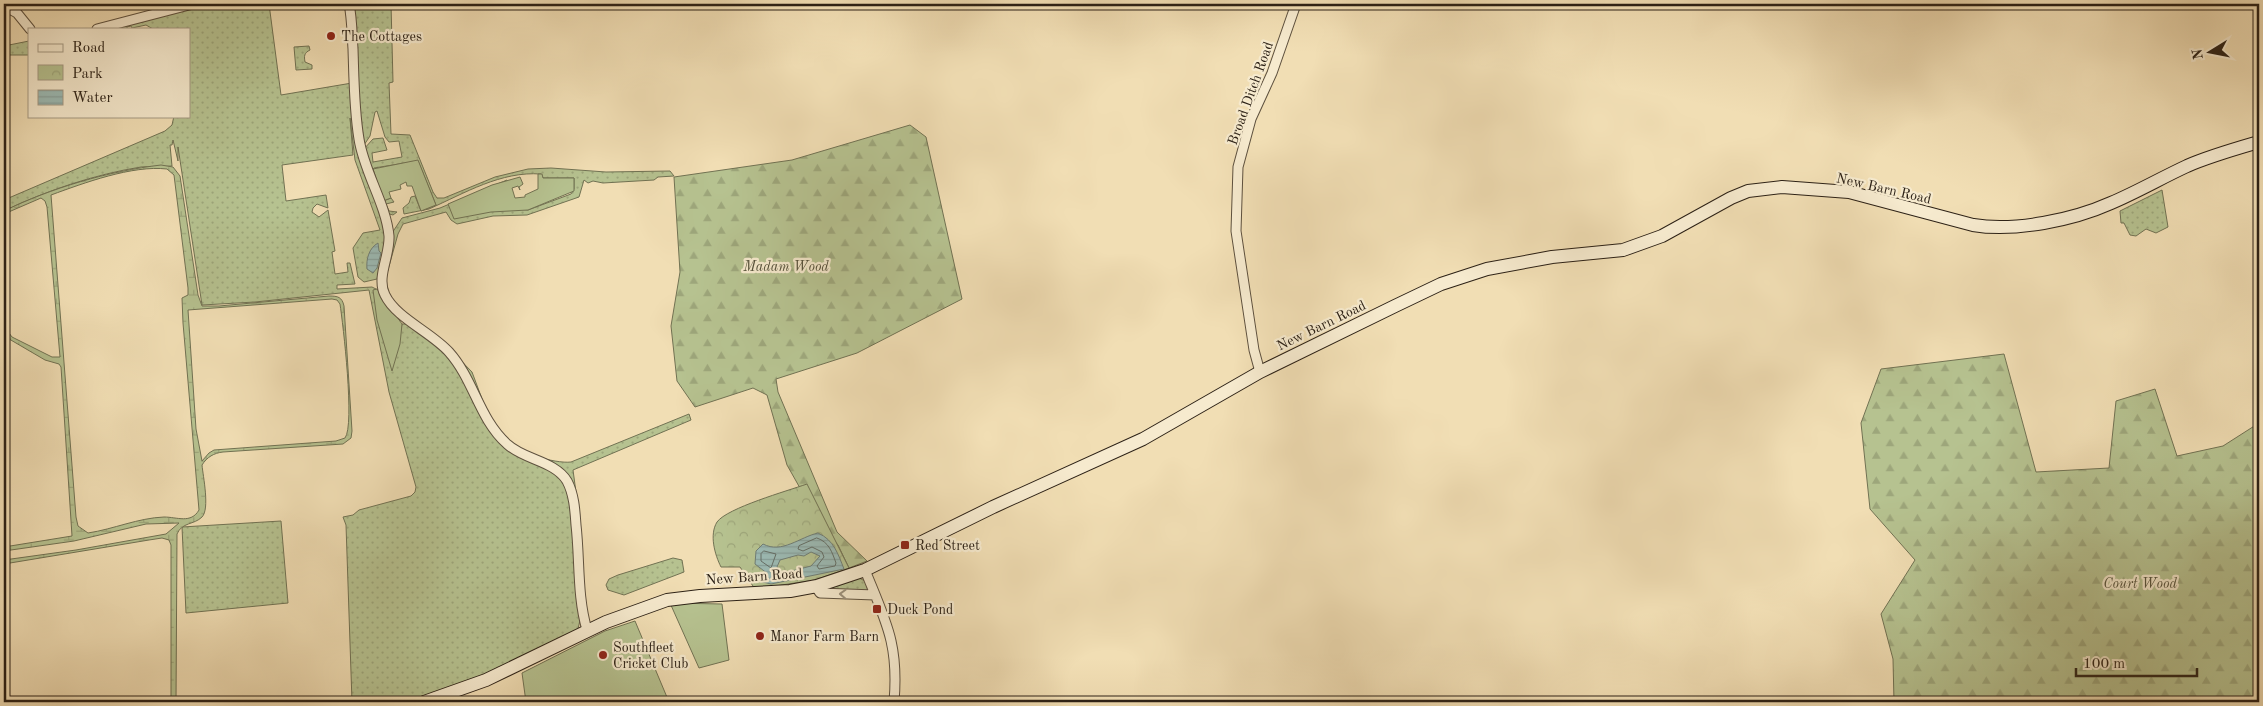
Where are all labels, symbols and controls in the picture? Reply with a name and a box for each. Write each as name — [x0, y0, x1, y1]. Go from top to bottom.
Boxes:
legend — [28, 28, 190, 118]
north arrow — [2186, 28, 2236, 78]
marker: The Cottages — [325, 30, 337, 42]
place label: The Cottages — [341, 30, 422, 44]
street label: Broad Ditch Road — [1226, 40, 1276, 147]
text: Road — [72, 41, 106, 56]
text: N — [2190, 47, 2206, 61]
text: Park — [72, 67, 103, 82]
text: Water — [72, 91, 113, 106]
street label: New Barn Road — [1835, 171, 1933, 207]
park label: Madam Wood — [742, 260, 829, 274]
street label: New Barn Road — [1275, 298, 1368, 353]
marker: Red Street — [899, 539, 911, 551]
place label: Red Street — [915, 539, 980, 553]
street label: New Barn Road — [705, 567, 803, 587]
park label: Court Wood — [2103, 577, 2177, 591]
one-way arrow — [839, 589, 847, 600]
marker: Duck Pond — [871, 603, 883, 615]
place label: Duck Pond — [887, 603, 953, 617]
marker: Manor Farm Barn — [754, 630, 766, 642]
place label: Manor Farm Barn — [770, 630, 879, 644]
place label: Southfleet Cricket Club — [613, 641, 688, 671]
scale bar — [2076, 646, 2197, 678]
marker: Southfleet Cricket Club — [597, 649, 609, 661]
text: 100 m — [2083, 657, 2125, 672]

